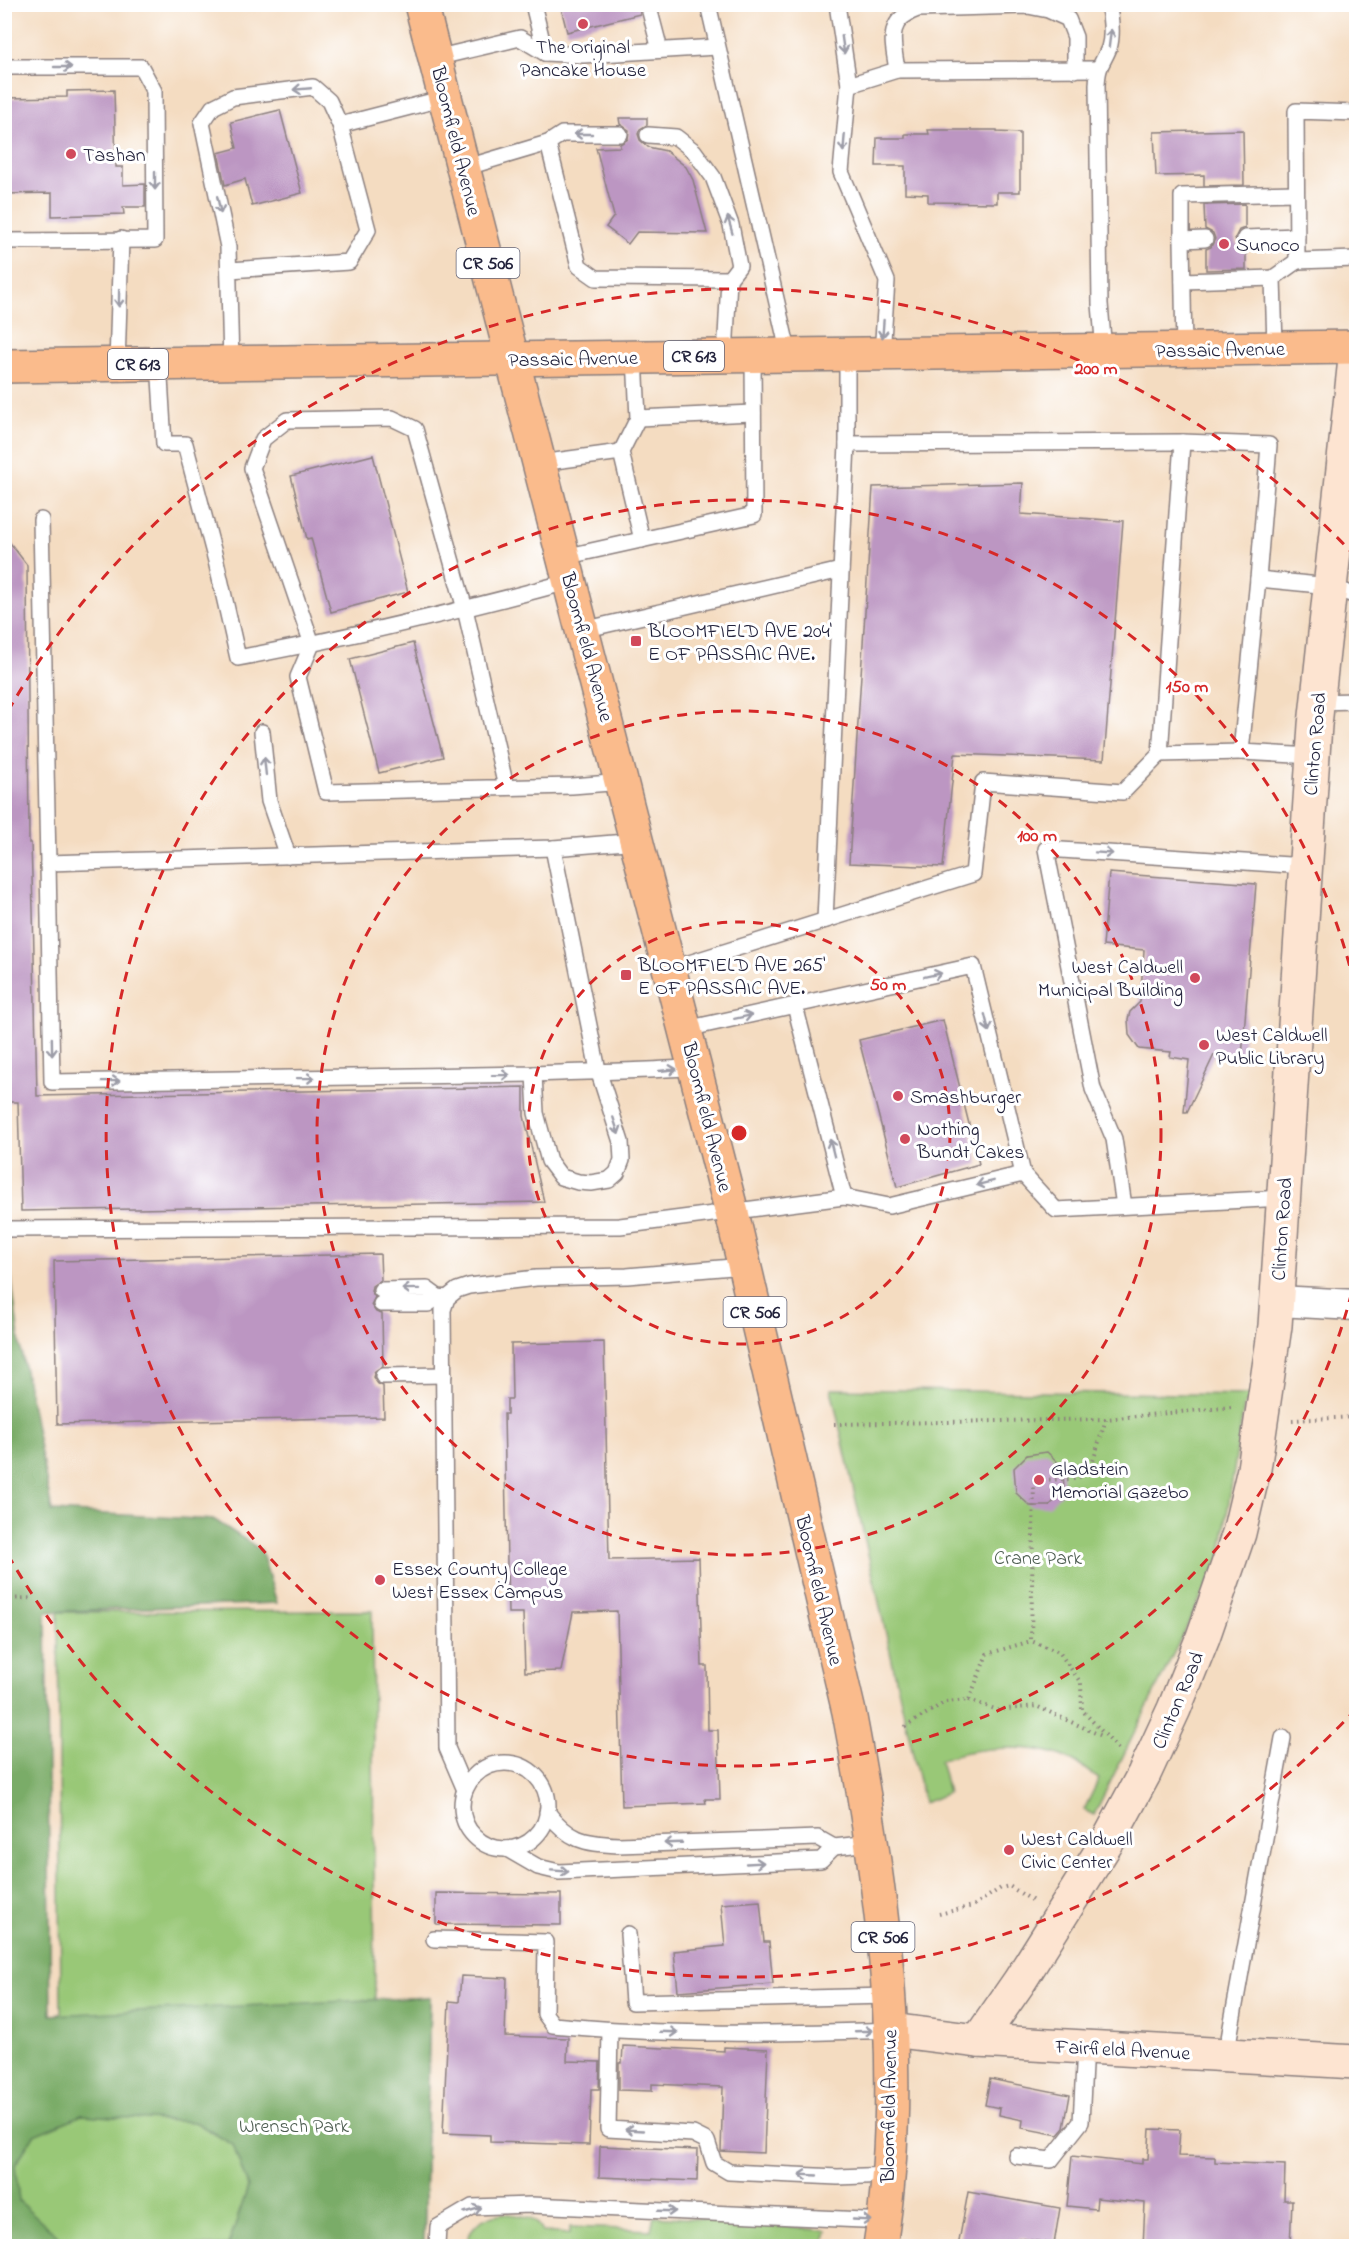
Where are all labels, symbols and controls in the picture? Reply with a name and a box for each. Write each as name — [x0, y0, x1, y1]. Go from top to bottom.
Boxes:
marker: The Original Pancake House — [576, 17, 590, 31]
one-way arrow — [1104, 28, 1115, 48]
place label: The Original Pancake House — [520, 34, 646, 86]
one-way arrow — [838, 34, 849, 54]
one-way arrow — [52, 61, 72, 73]
street label: Bloomfield Avenue — [422, 63, 487, 219]
one-way arrow — [293, 83, 313, 94]
one-way arrow — [573, 128, 593, 140]
one-way arrow — [838, 133, 849, 153]
place label: Tashan — [83, 142, 146, 171]
marker: Tashan — [64, 147, 78, 161]
one-way arrow — [149, 170, 161, 190]
one-way arrow — [214, 195, 226, 214]
one-way arrow — [724, 215, 735, 234]
place label: Sunoco — [1236, 232, 1300, 261]
marker: Sunoco — [1217, 237, 1231, 251]
road number: CR 506 — [456, 248, 520, 278]
one-way arrow — [113, 287, 125, 307]
one-way arrow — [878, 319, 889, 339]
street label: Passaic Avenue — [1155, 336, 1285, 367]
road number: CR 613 — [664, 341, 724, 371]
street label: Passaic Avenue — [508, 345, 638, 376]
road number: CR 613 — [108, 349, 168, 379]
text: 200 m — [1074, 357, 1118, 383]
street label: Bloomfield Avenue — [551, 569, 619, 725]
place label: BLOOMFIELD AVE 204' E OF PASSAIC AVE. — [647, 618, 832, 670]
marker: BLOOMFIELD AVE 204' E OF PASSAIC AVE. — [629, 634, 643, 648]
text: 150 m — [1166, 675, 1208, 701]
street label: Clinton Road — [1298, 692, 1335, 797]
one-way arrow — [260, 757, 271, 777]
text: 100 m — [1017, 824, 1057, 850]
one-way arrow — [1094, 847, 1114, 858]
place label: BLOOMFIELD AVE 265' E OF PASSAIC AVE. — [637, 952, 825, 1004]
place label: West Caldwell Municipal Building — [1038, 954, 1183, 1007]
marker: BLOOMFIELD AVE 265' E OF PASSAIC AVE. — [619, 968, 633, 982]
one-way arrow — [923, 969, 943, 980]
marker: West Caldwell Municipal Building — [1188, 971, 1202, 985]
text: 50 m — [870, 973, 906, 999]
one-way arrow — [733, 1011, 752, 1022]
one-way arrow — [981, 1013, 993, 1032]
place label: West Caldwell Public Library — [1216, 1022, 1328, 1074]
one-way arrow — [46, 1036, 57, 1056]
marker: West Caldwell Public Library — [1197, 1038, 1211, 1052]
street label: Bloomfield Avenue — [673, 1039, 738, 1195]
one-way arrow — [657, 1064, 677, 1075]
one-way arrow — [490, 1069, 510, 1080]
one-way arrow — [295, 1072, 315, 1084]
one-way arrow — [100, 1075, 120, 1087]
place label: Smashburger — [910, 1084, 1022, 1114]
marker: Smashburger — [891, 1089, 905, 1103]
one-way arrow — [611, 1116, 622, 1135]
place label: Nothing Bundt Cakes — [916, 1116, 1024, 1168]
centre of rings — [729, 1123, 749, 1143]
marker: Nothing Bundt Cakes — [898, 1132, 912, 1146]
one-way arrow — [825, 1139, 837, 1158]
street label: Clinton Road — [1265, 1177, 1302, 1282]
one-way arrow — [976, 1178, 995, 1190]
one-way arrow — [401, 1283, 421, 1295]
road number: CR 506 — [724, 1297, 786, 1327]
place label: Gladstein Memorial Gazebo — [1051, 1456, 1189, 1508]
marker: Gladstein Memorial Gazebo — [1032, 1473, 1046, 1487]
street label: Bloomfield Avenue — [786, 1512, 849, 1668]
park label: Crane Park — [994, 1545, 1082, 1574]
place label: Essex County College West Essex Campus — [392, 1556, 567, 1608]
marker: Essex County College West Essex Campus — [373, 1573, 387, 1587]
street label: Clinton Road — [1146, 1648, 1213, 1754]
place label: West Caldwell Civic Center — [1021, 1826, 1133, 1878]
one-way arrow — [664, 1838, 684, 1849]
marker: West Caldwell Civic Center — [1002, 1843, 1016, 1857]
one-way arrow — [744, 1857, 764, 1868]
one-way arrow — [550, 1865, 569, 1876]
road number: CR 506 — [852, 1922, 914, 1952]
one-way arrow — [853, 2026, 873, 2037]
one-way arrow — [658, 2027, 678, 2038]
street label: Bloomfield Avenue — [875, 2029, 906, 2184]
street label: Fairfield Avenue — [1054, 2033, 1191, 2070]
park label: Wrensch Park — [239, 2113, 349, 2142]
one-way arrow — [624, 2125, 644, 2136]
one-way arrow — [799, 2170, 819, 2181]
one-way arrow — [463, 2203, 482, 2215]
one-way arrow — [657, 2205, 677, 2216]
one-way arrow — [851, 2214, 871, 2225]

